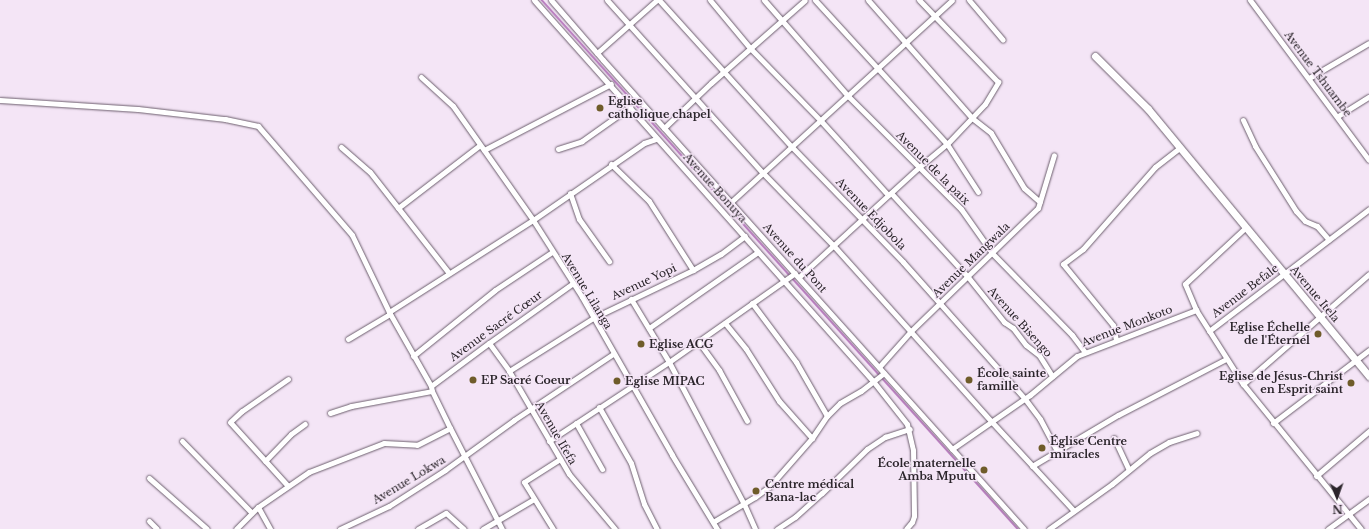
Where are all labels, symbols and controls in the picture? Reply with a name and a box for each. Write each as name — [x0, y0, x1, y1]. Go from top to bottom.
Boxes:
street label: Avenue Tshuambe — [1281, 28, 1355, 120]
place label: Eglise catholique chapel — [608, 95, 711, 121]
marker: Eglise catholique chapel — [595, 103, 605, 113]
street label: Avenue de la paix — [893, 128, 973, 208]
street label: Avenue Bonuya — [680, 151, 750, 225]
street label: Avenue Edjobola — [833, 175, 909, 253]
street label: Avenue du Pont — [760, 220, 830, 296]
street label: Avenue Mangwala — [930, 220, 1012, 300]
street label: Avenue Lilanga — [559, 250, 615, 332]
street label: Avenue Yopi — [609, 261, 679, 303]
street label: Avenue Befale — [1209, 262, 1281, 320]
street label: Avenue Itela — [1288, 263, 1342, 325]
street label: Avenue Bisengo — [985, 284, 1055, 360]
street label: Avenue Sacré Cœur — [447, 288, 545, 364]
street label: Avenue Monkoto — [1080, 303, 1174, 349]
place label: Eglise Échelle de l'Éternel — [1229, 321, 1310, 347]
marker: Eglise Échelle de l'Éternel — [1313, 329, 1323, 339]
place label: Eglise ACG — [649, 337, 714, 351]
marker: Eglise ACG — [636, 339, 646, 349]
place label: École sainte famille — [977, 367, 1046, 393]
place label: Eglise de Jésus-Christ en Esprit saint — [1219, 370, 1343, 396]
place label: EP Sacré Coeur — [481, 373, 571, 387]
place label: Eglise MIPAC — [625, 374, 705, 388]
marker: EP Sacré Coeur — [468, 375, 478, 385]
marker: École sainte famille — [964, 375, 974, 385]
marker: Eglise MIPAC — [612, 376, 622, 386]
marker: Eglise de Jésus-Christ en Esprit saint — [1346, 378, 1356, 388]
street label: Avenue Ifefa — [533, 399, 579, 467]
place label: Église Centre miracles — [1050, 435, 1127, 461]
marker: Église Centre miracles — [1037, 443, 1047, 453]
street label: Avenue Lokwa — [370, 453, 448, 507]
place label: École maternelle Amba Mputu — [878, 457, 976, 483]
marker: École maternelle Amba Mputu — [979, 465, 989, 475]
north arrow — [1317, 477, 1357, 517]
place label: Centre médical Bana-lac — [765, 478, 854, 504]
marker: Centre médical Bana-lac — [750, 485, 762, 497]
text: N — [1332, 502, 1343, 516]

